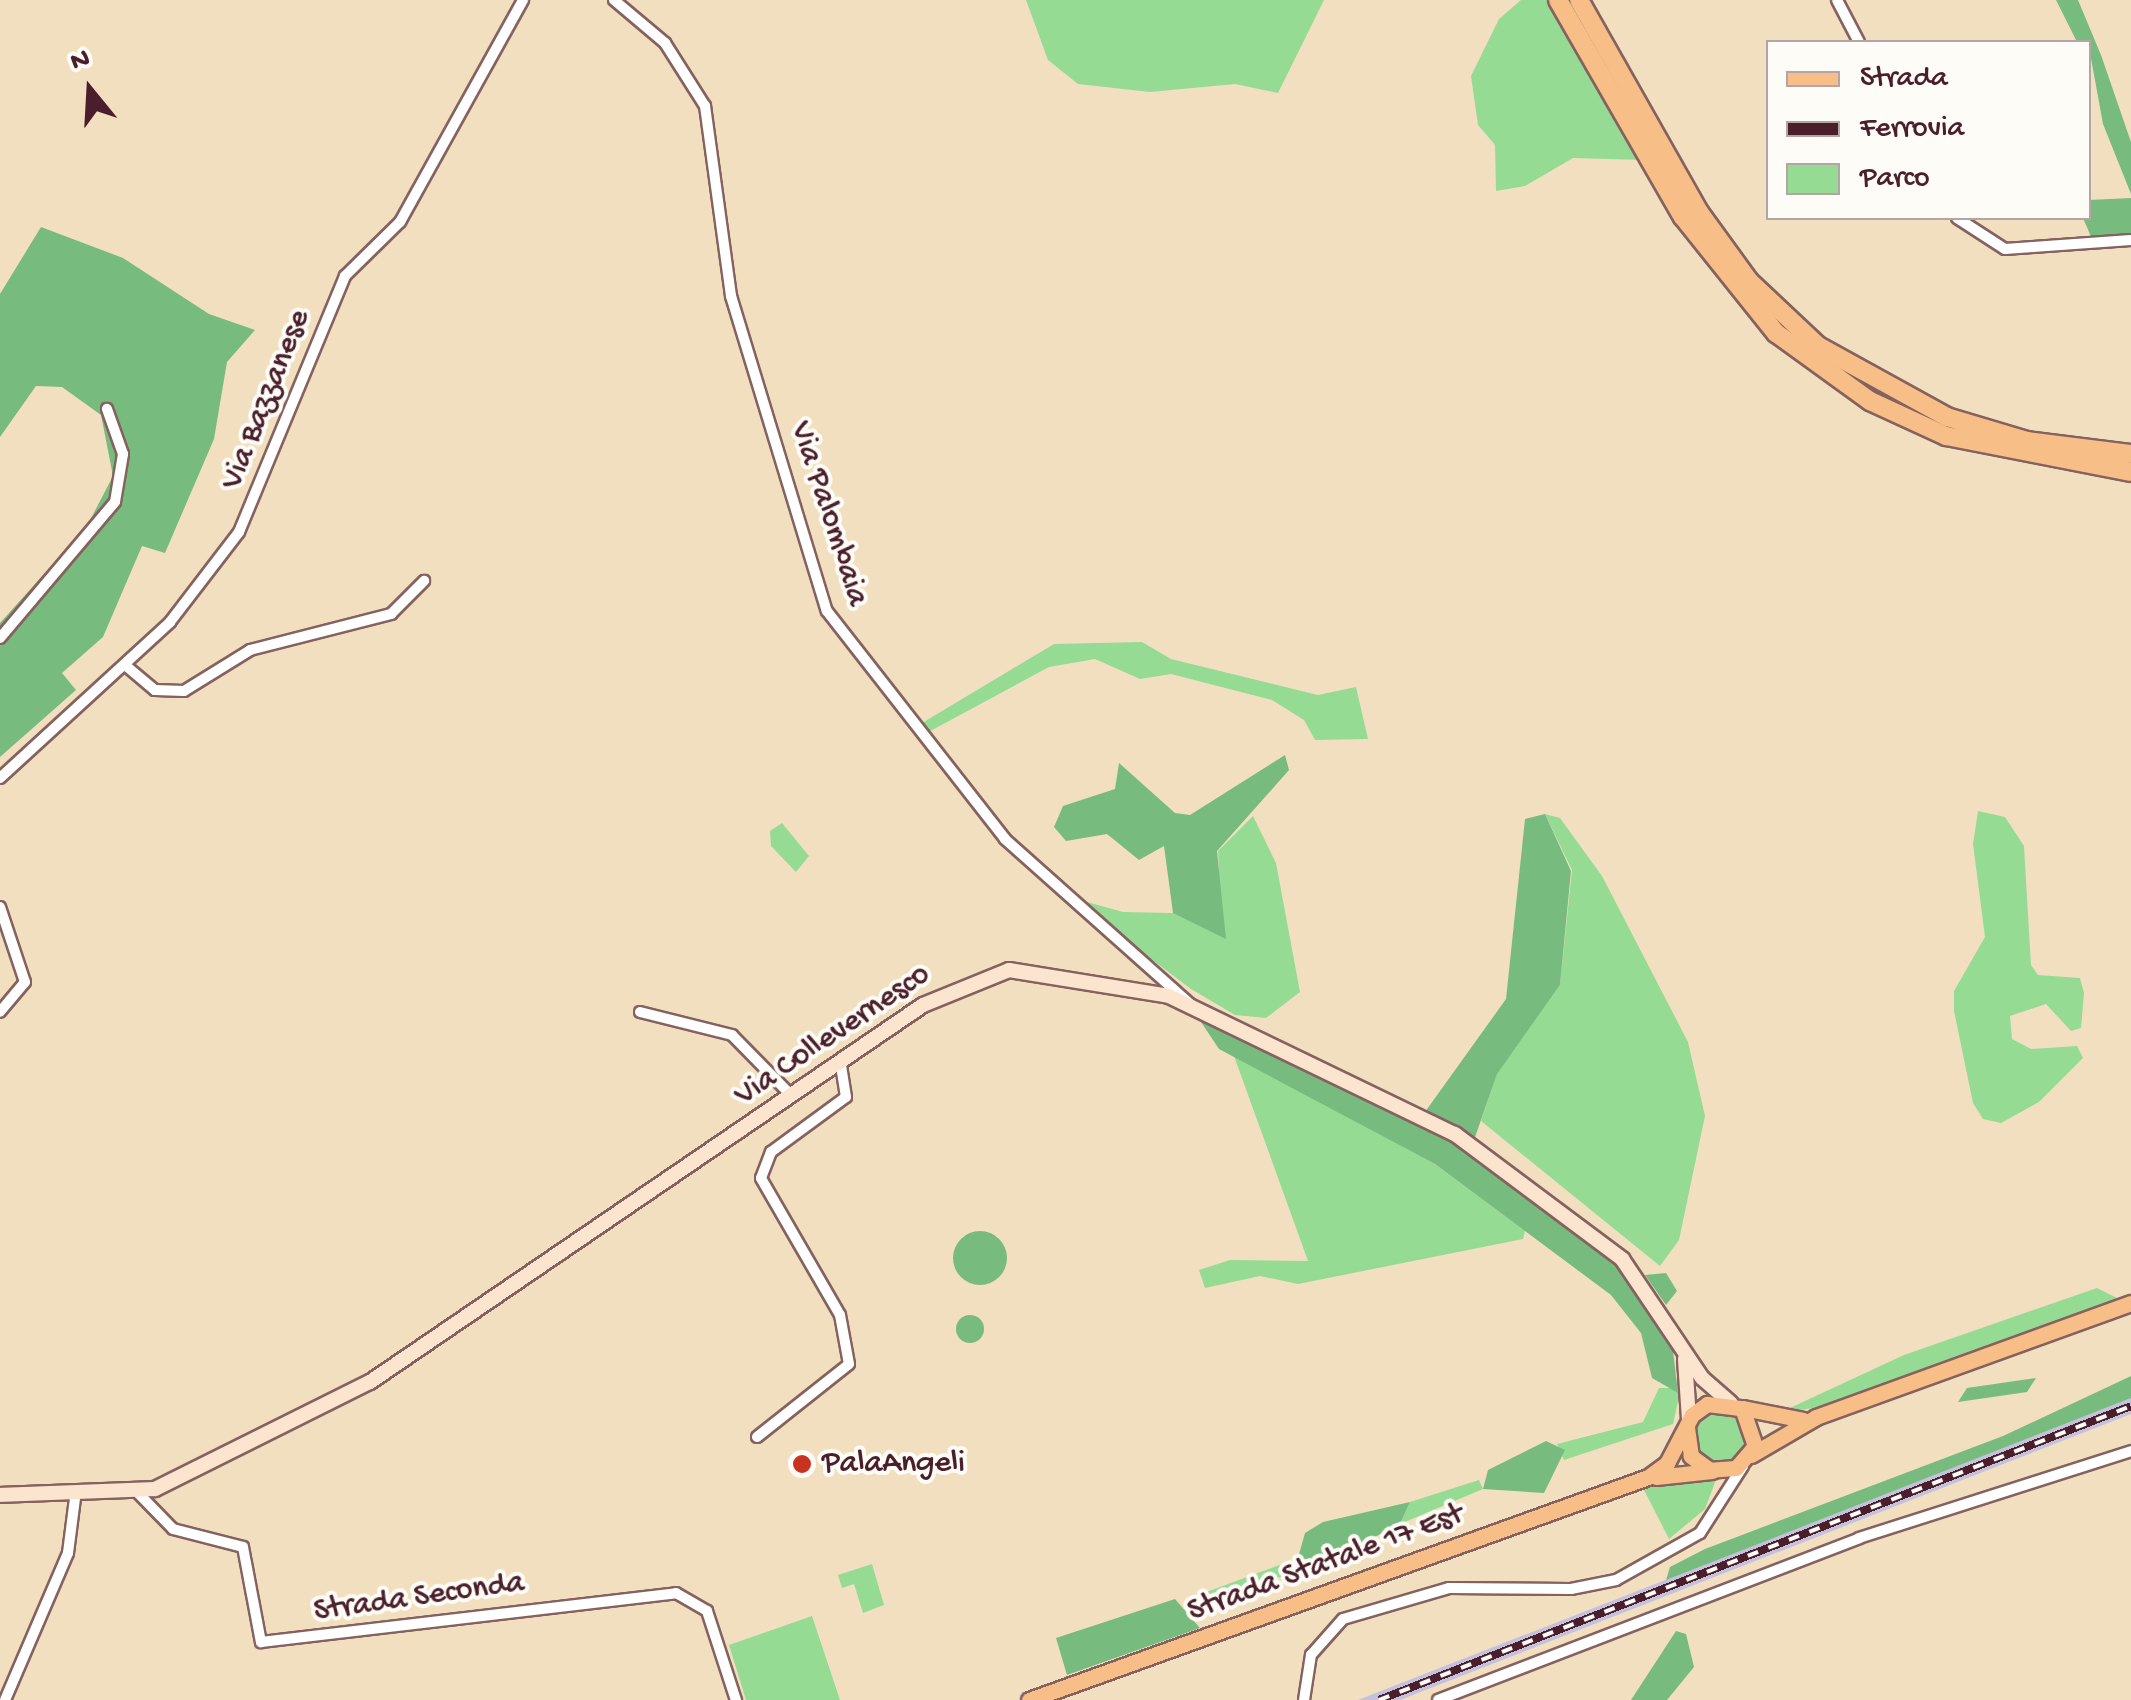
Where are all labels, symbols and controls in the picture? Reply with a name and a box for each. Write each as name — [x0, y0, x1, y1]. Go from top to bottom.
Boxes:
north arrow — [40, 40, 140, 140]
legend — [1766, 40, 2091, 220]
text: N — [67, 42, 94, 80]
text: Strada — [1860, 62, 1948, 97]
text: Ferrovia — [1860, 112, 1964, 147]
text: Parco — [1860, 162, 1930, 197]
street label: Via Bazzanese — [214, 305, 320, 495]
street label: Via Palombaia — [780, 417, 876, 611]
street label: Via Collevernesco — [728, 956, 938, 1116]
place label: PalaAngeli — [822, 1445, 965, 1483]
marker: PalaAngeli — [791, 1453, 813, 1475]
street label: Strada Statale 17 Est — [1183, 1496, 1469, 1632]
street label: Strada Seconda — [312, 1564, 526, 1632]

